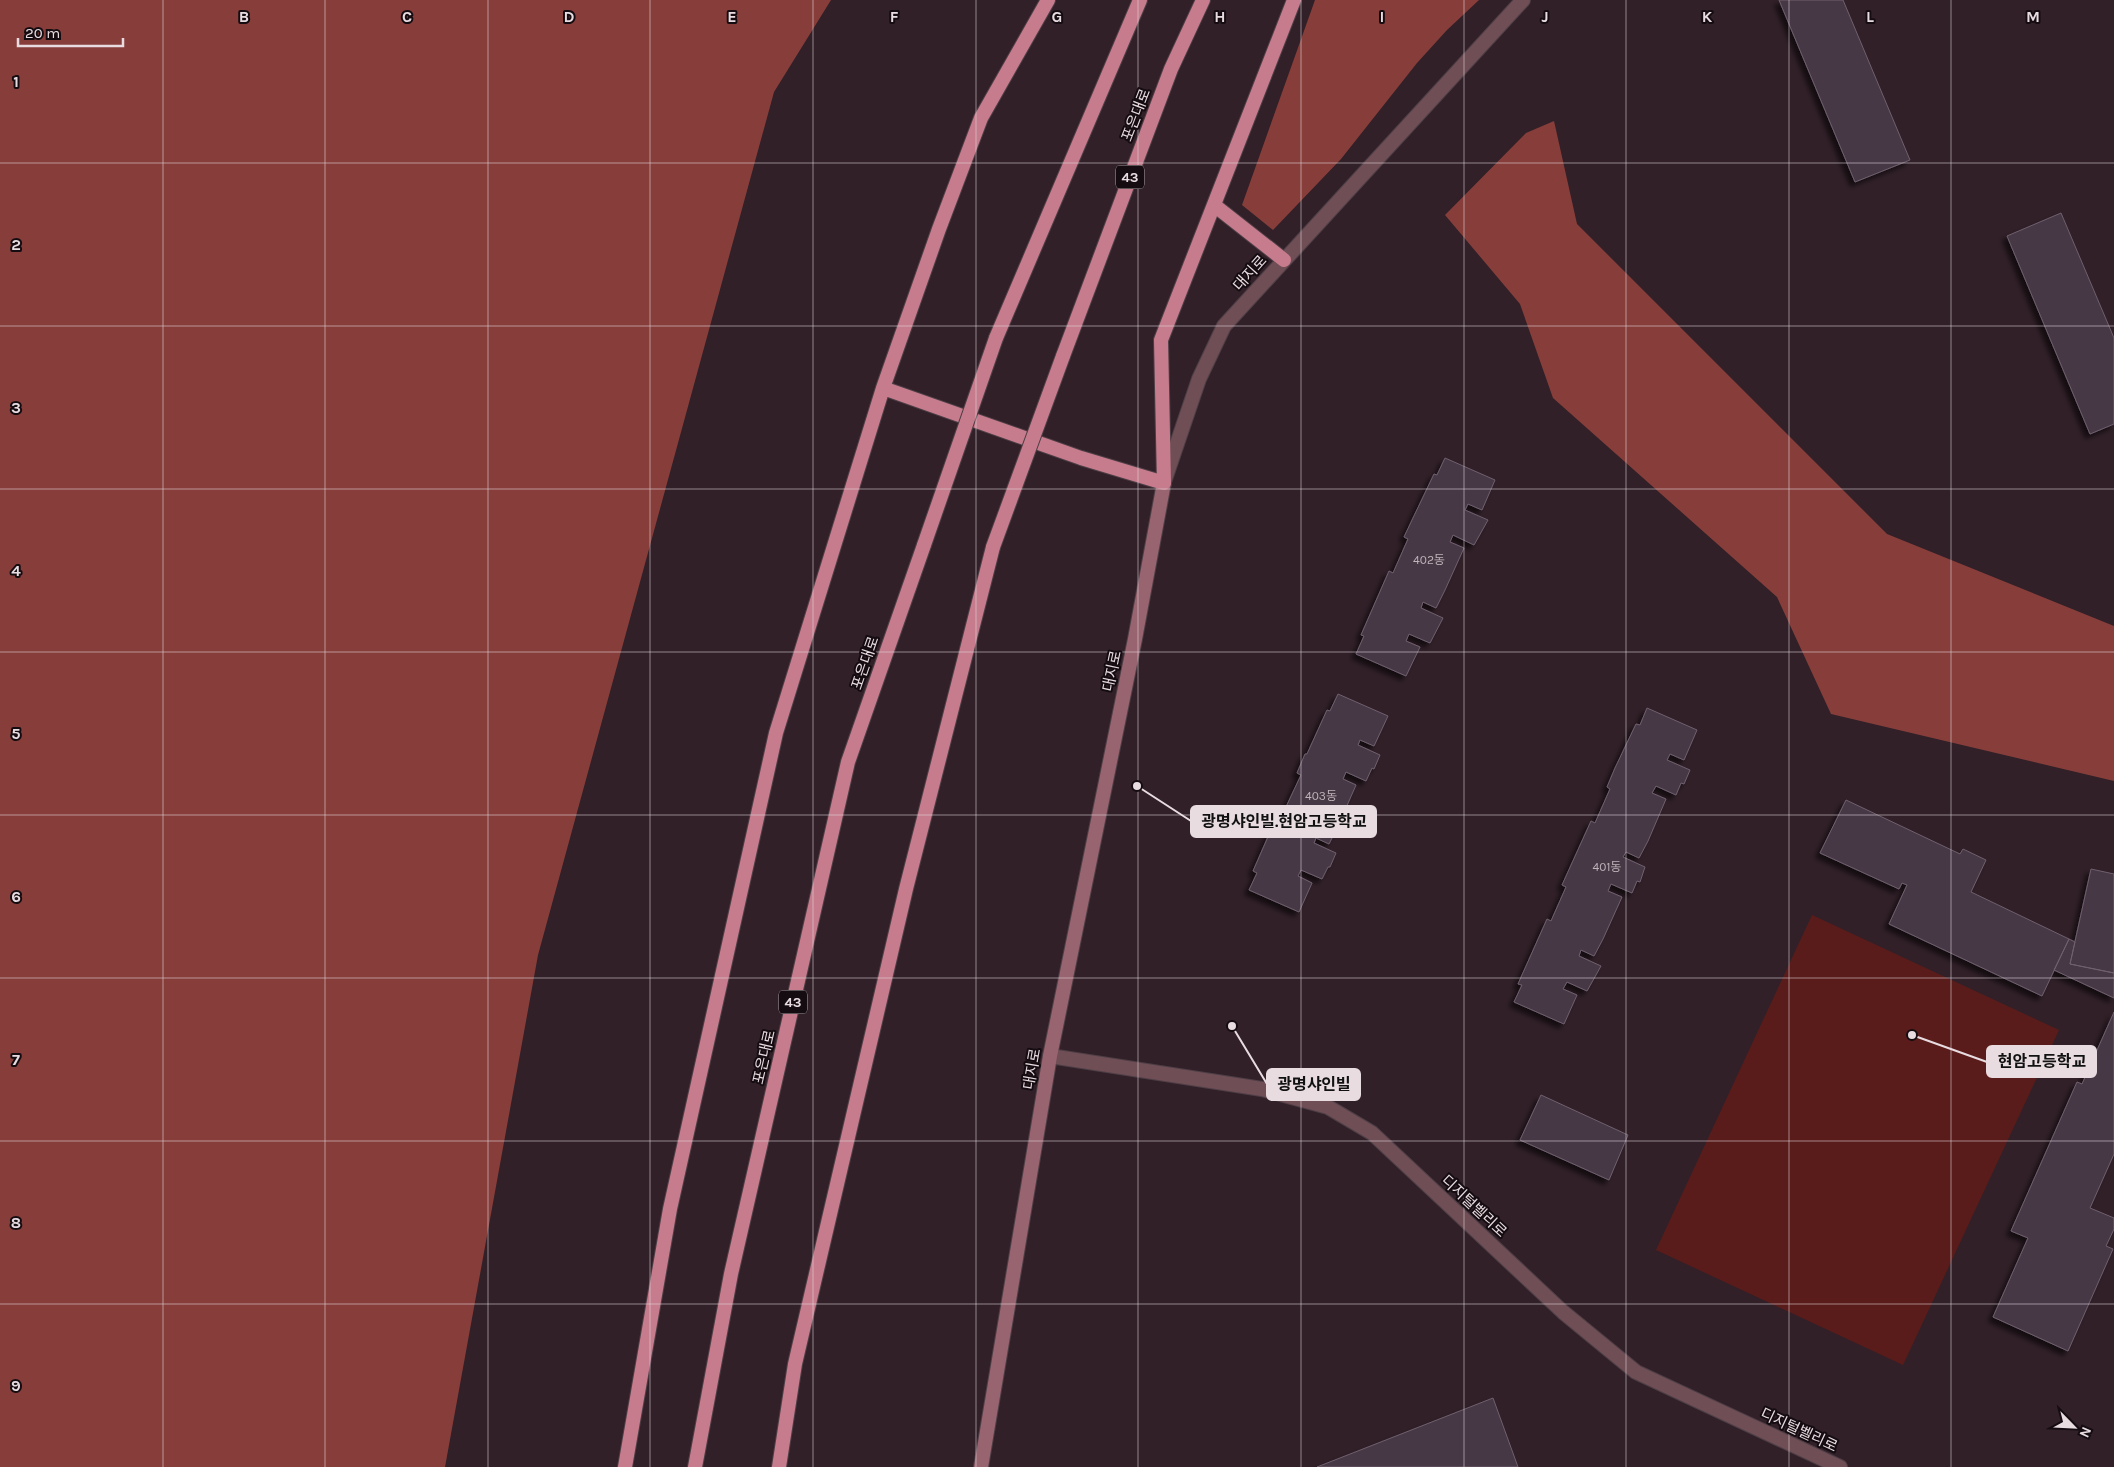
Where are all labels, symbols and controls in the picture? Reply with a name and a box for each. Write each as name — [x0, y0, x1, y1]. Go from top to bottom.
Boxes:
text: B — [239, 7, 249, 26]
text: C — [402, 7, 412, 26]
text: D — [564, 7, 575, 26]
text: E — [727, 7, 737, 26]
text: F — [890, 7, 899, 26]
text: G — [1052, 7, 1062, 26]
text: H — [1214, 7, 1226, 26]
text: I — [1380, 7, 1384, 26]
text: J — [1541, 7, 1549, 26]
text: K — [1702, 7, 1713, 26]
text: L — [1866, 7, 1874, 26]
text: M — [2026, 7, 2040, 26]
scale bar — [18, 15, 122, 47]
text: 20 m — [25, 24, 60, 42]
text: 1 — [13, 72, 19, 91]
street label: 포은대로 — [1118, 86, 1154, 144]
road number: 43 — [1116, 166, 1144, 188]
text: 2 — [11, 235, 21, 254]
street label: 대지로 — [1229, 252, 1271, 294]
text: 3 — [11, 398, 21, 417]
house number: 402동 — [1413, 553, 1445, 567]
text: 4 — [11, 561, 21, 580]
street label: 포은대로 — [848, 634, 882, 692]
street label: 대지로 — [1099, 649, 1125, 693]
text: 5 — [11, 724, 21, 743]
house number: 403동 — [1305, 789, 1337, 803]
callout: 광명샤인빌.현암고등학교 — [1191, 806, 1376, 837]
text: 광명샤인빌.현암고등학교 — [1201, 812, 1367, 831]
house number: 401동 — [1593, 860, 1621, 874]
text: 6 — [11, 887, 21, 906]
road number: 43 — [779, 990, 807, 1014]
street label: 포은대로 — [749, 1028, 779, 1086]
callout: 현암고등학교 — [1987, 1046, 2096, 1077]
street label: 대지로 — [1020, 1047, 1044, 1091]
text: 7 — [12, 1050, 20, 1069]
text: 현암고등학교 — [1998, 1052, 2086, 1071]
callout: 광명샤인빌 — [1267, 1069, 1360, 1100]
text: 광명샤인빌 — [1277, 1075, 1351, 1094]
street label: 디지털벨리로 — [1438, 1171, 1510, 1241]
text: 8 — [11, 1213, 21, 1232]
text: 9 — [11, 1376, 21, 1395]
north arrow — [2049, 1402, 2099, 1452]
street label: 디지털벨리로 — [1758, 1404, 1840, 1456]
text: N — [2076, 1424, 2095, 1440]

